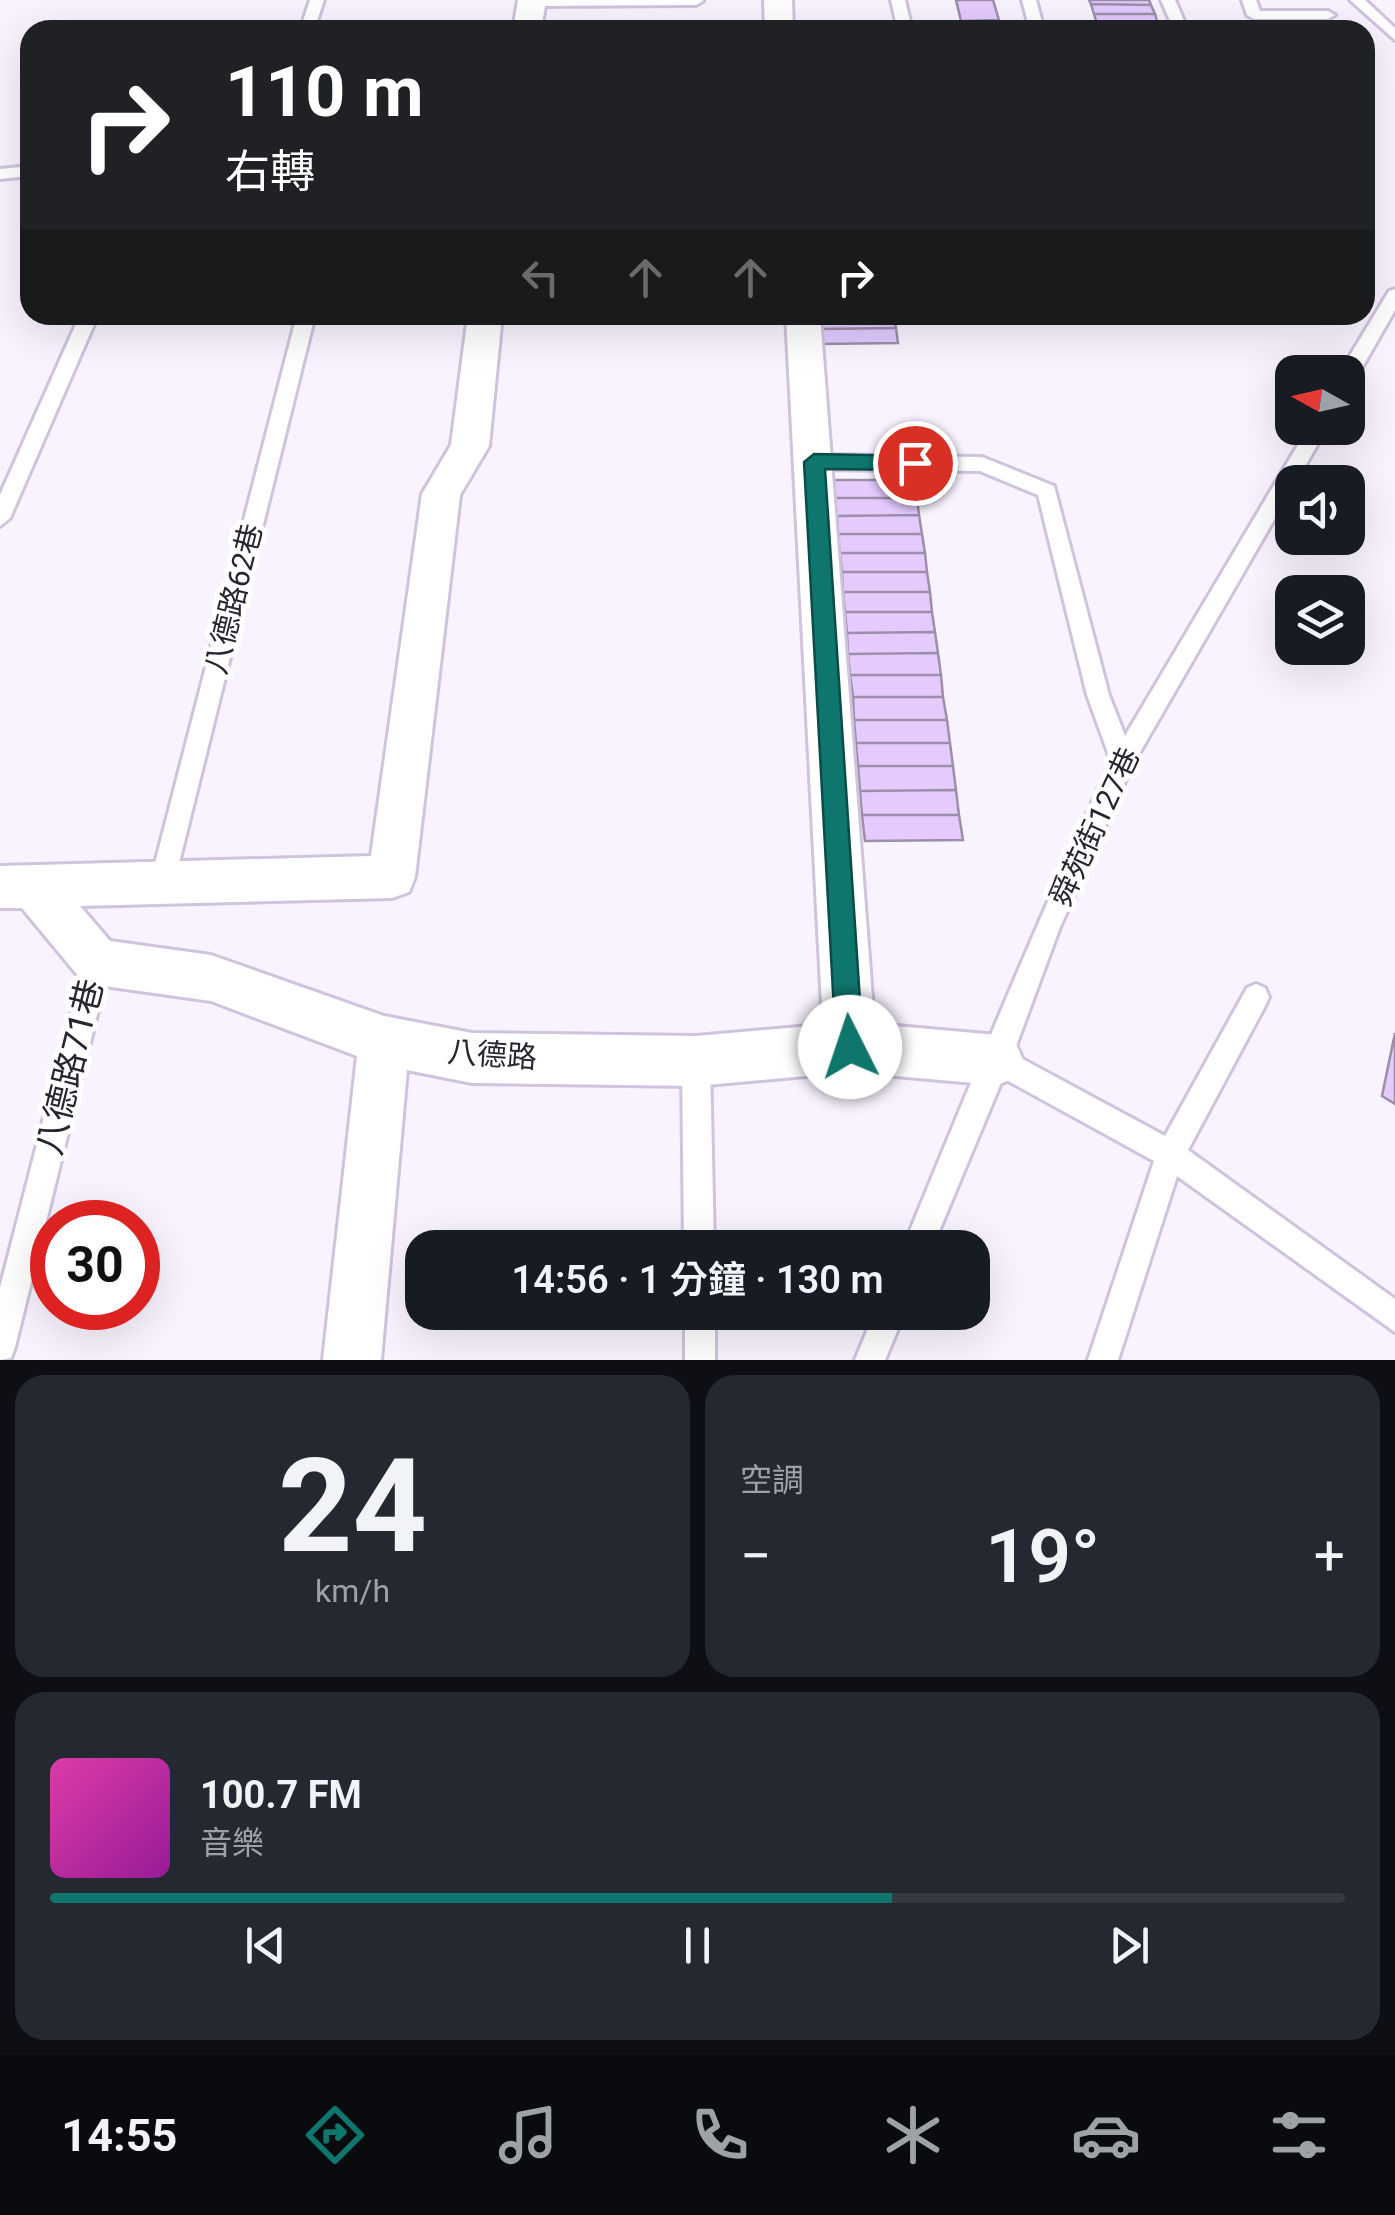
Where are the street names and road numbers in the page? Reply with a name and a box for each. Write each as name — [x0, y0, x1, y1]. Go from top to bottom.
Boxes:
street label: 八德路62巷 — [198, 520, 269, 678]
street label: 舜苑街127巷 — [1043, 742, 1146, 911]
street label: 八德路71巷 — [29, 975, 112, 1159]
street label: 八德路 — [446, 1034, 538, 1075]

